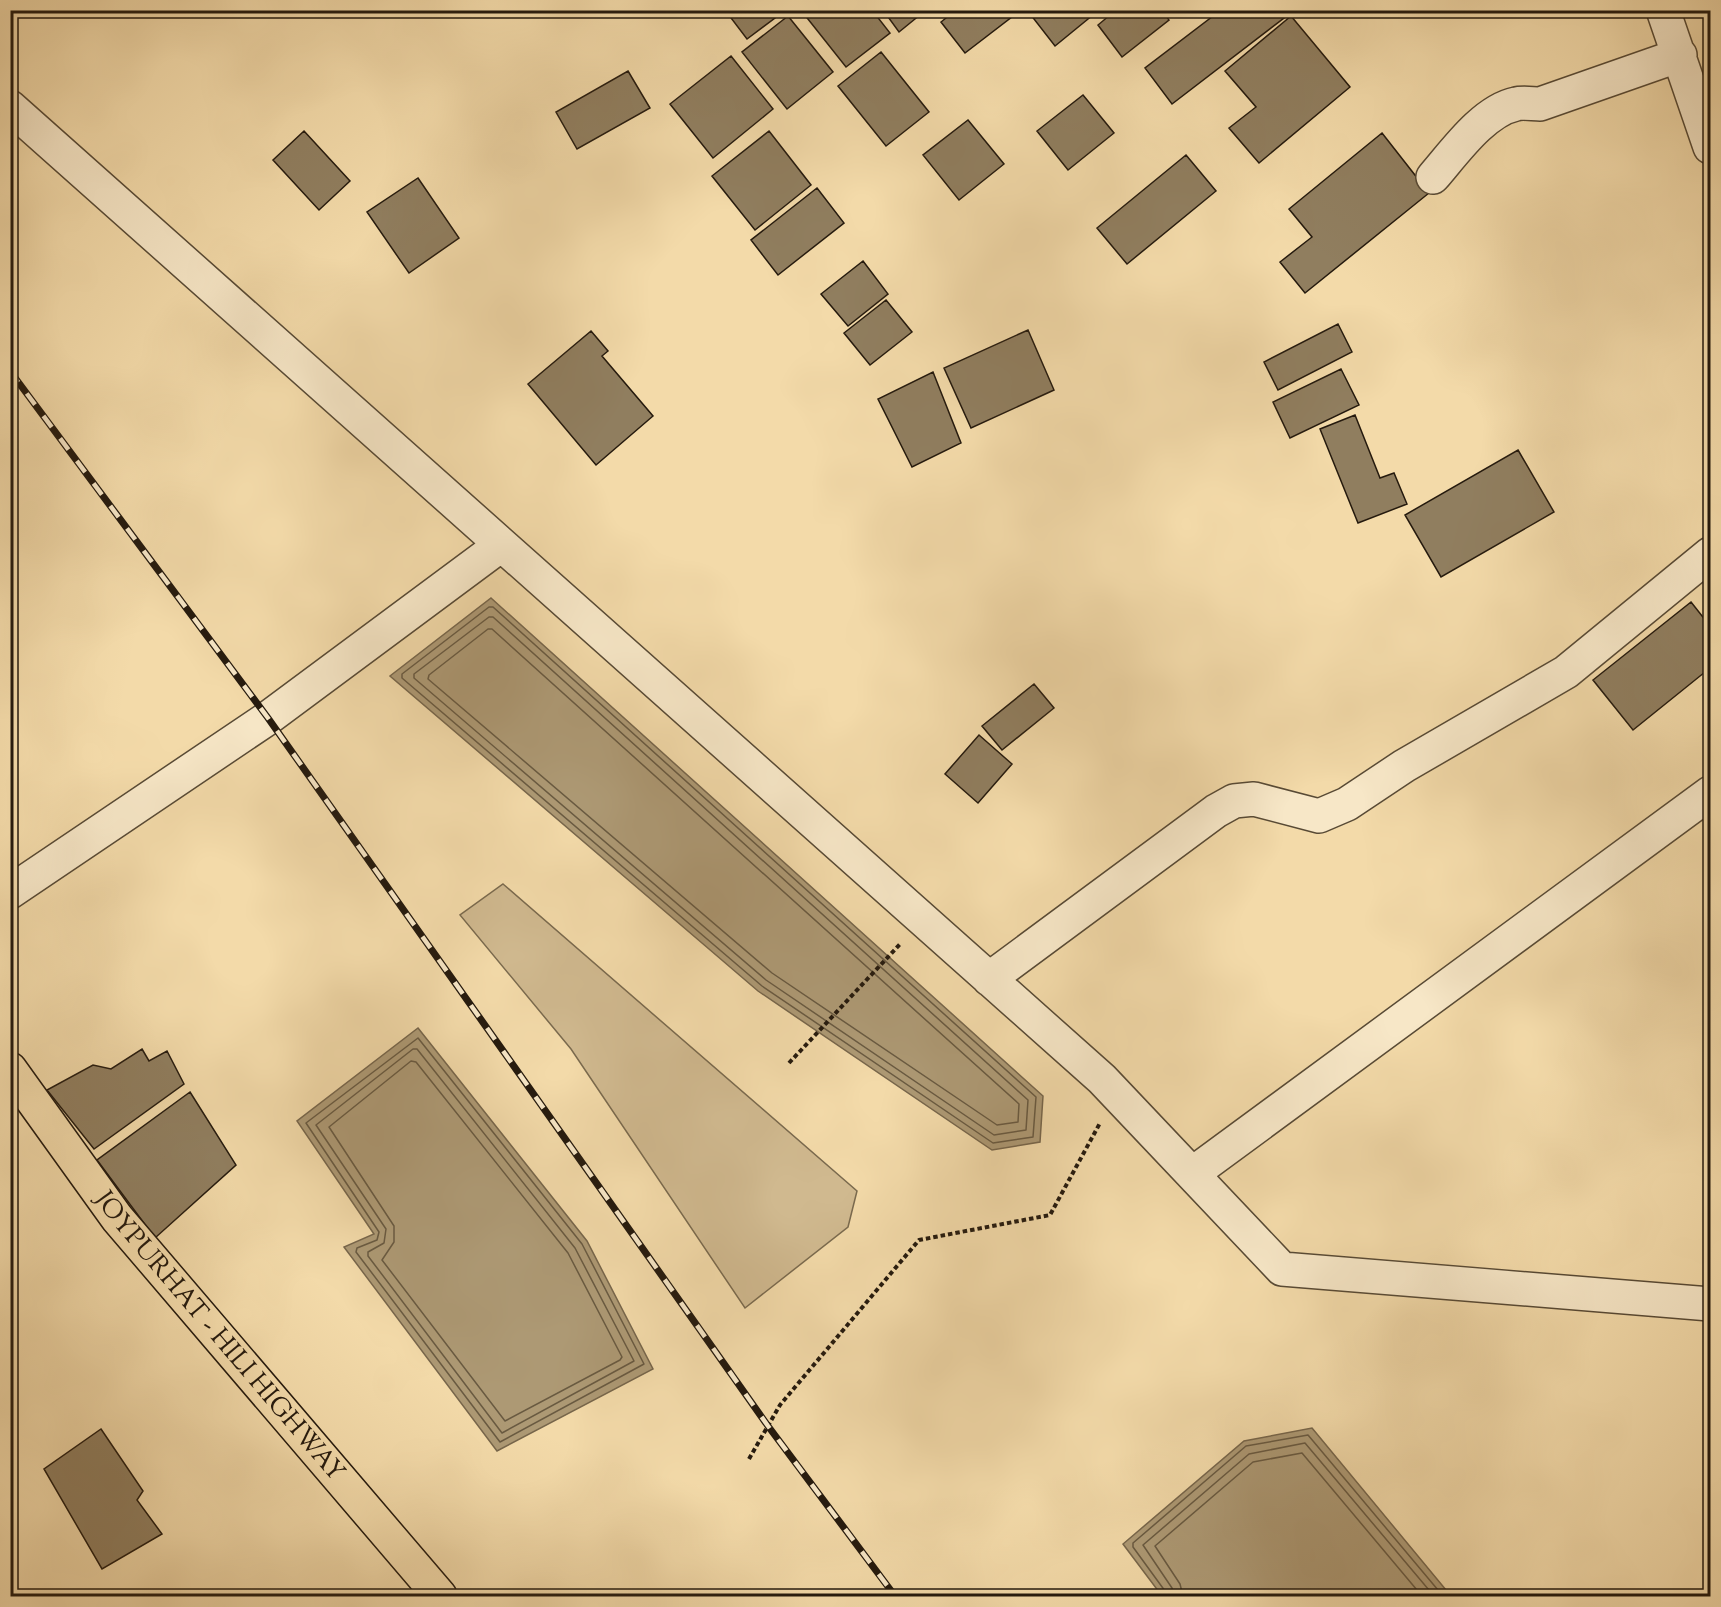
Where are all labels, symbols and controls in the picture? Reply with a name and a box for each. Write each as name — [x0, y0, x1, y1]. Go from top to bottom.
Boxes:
street label: JOYPURHAT - HILI HIGHWAY — [84, 1182, 353, 1490]

